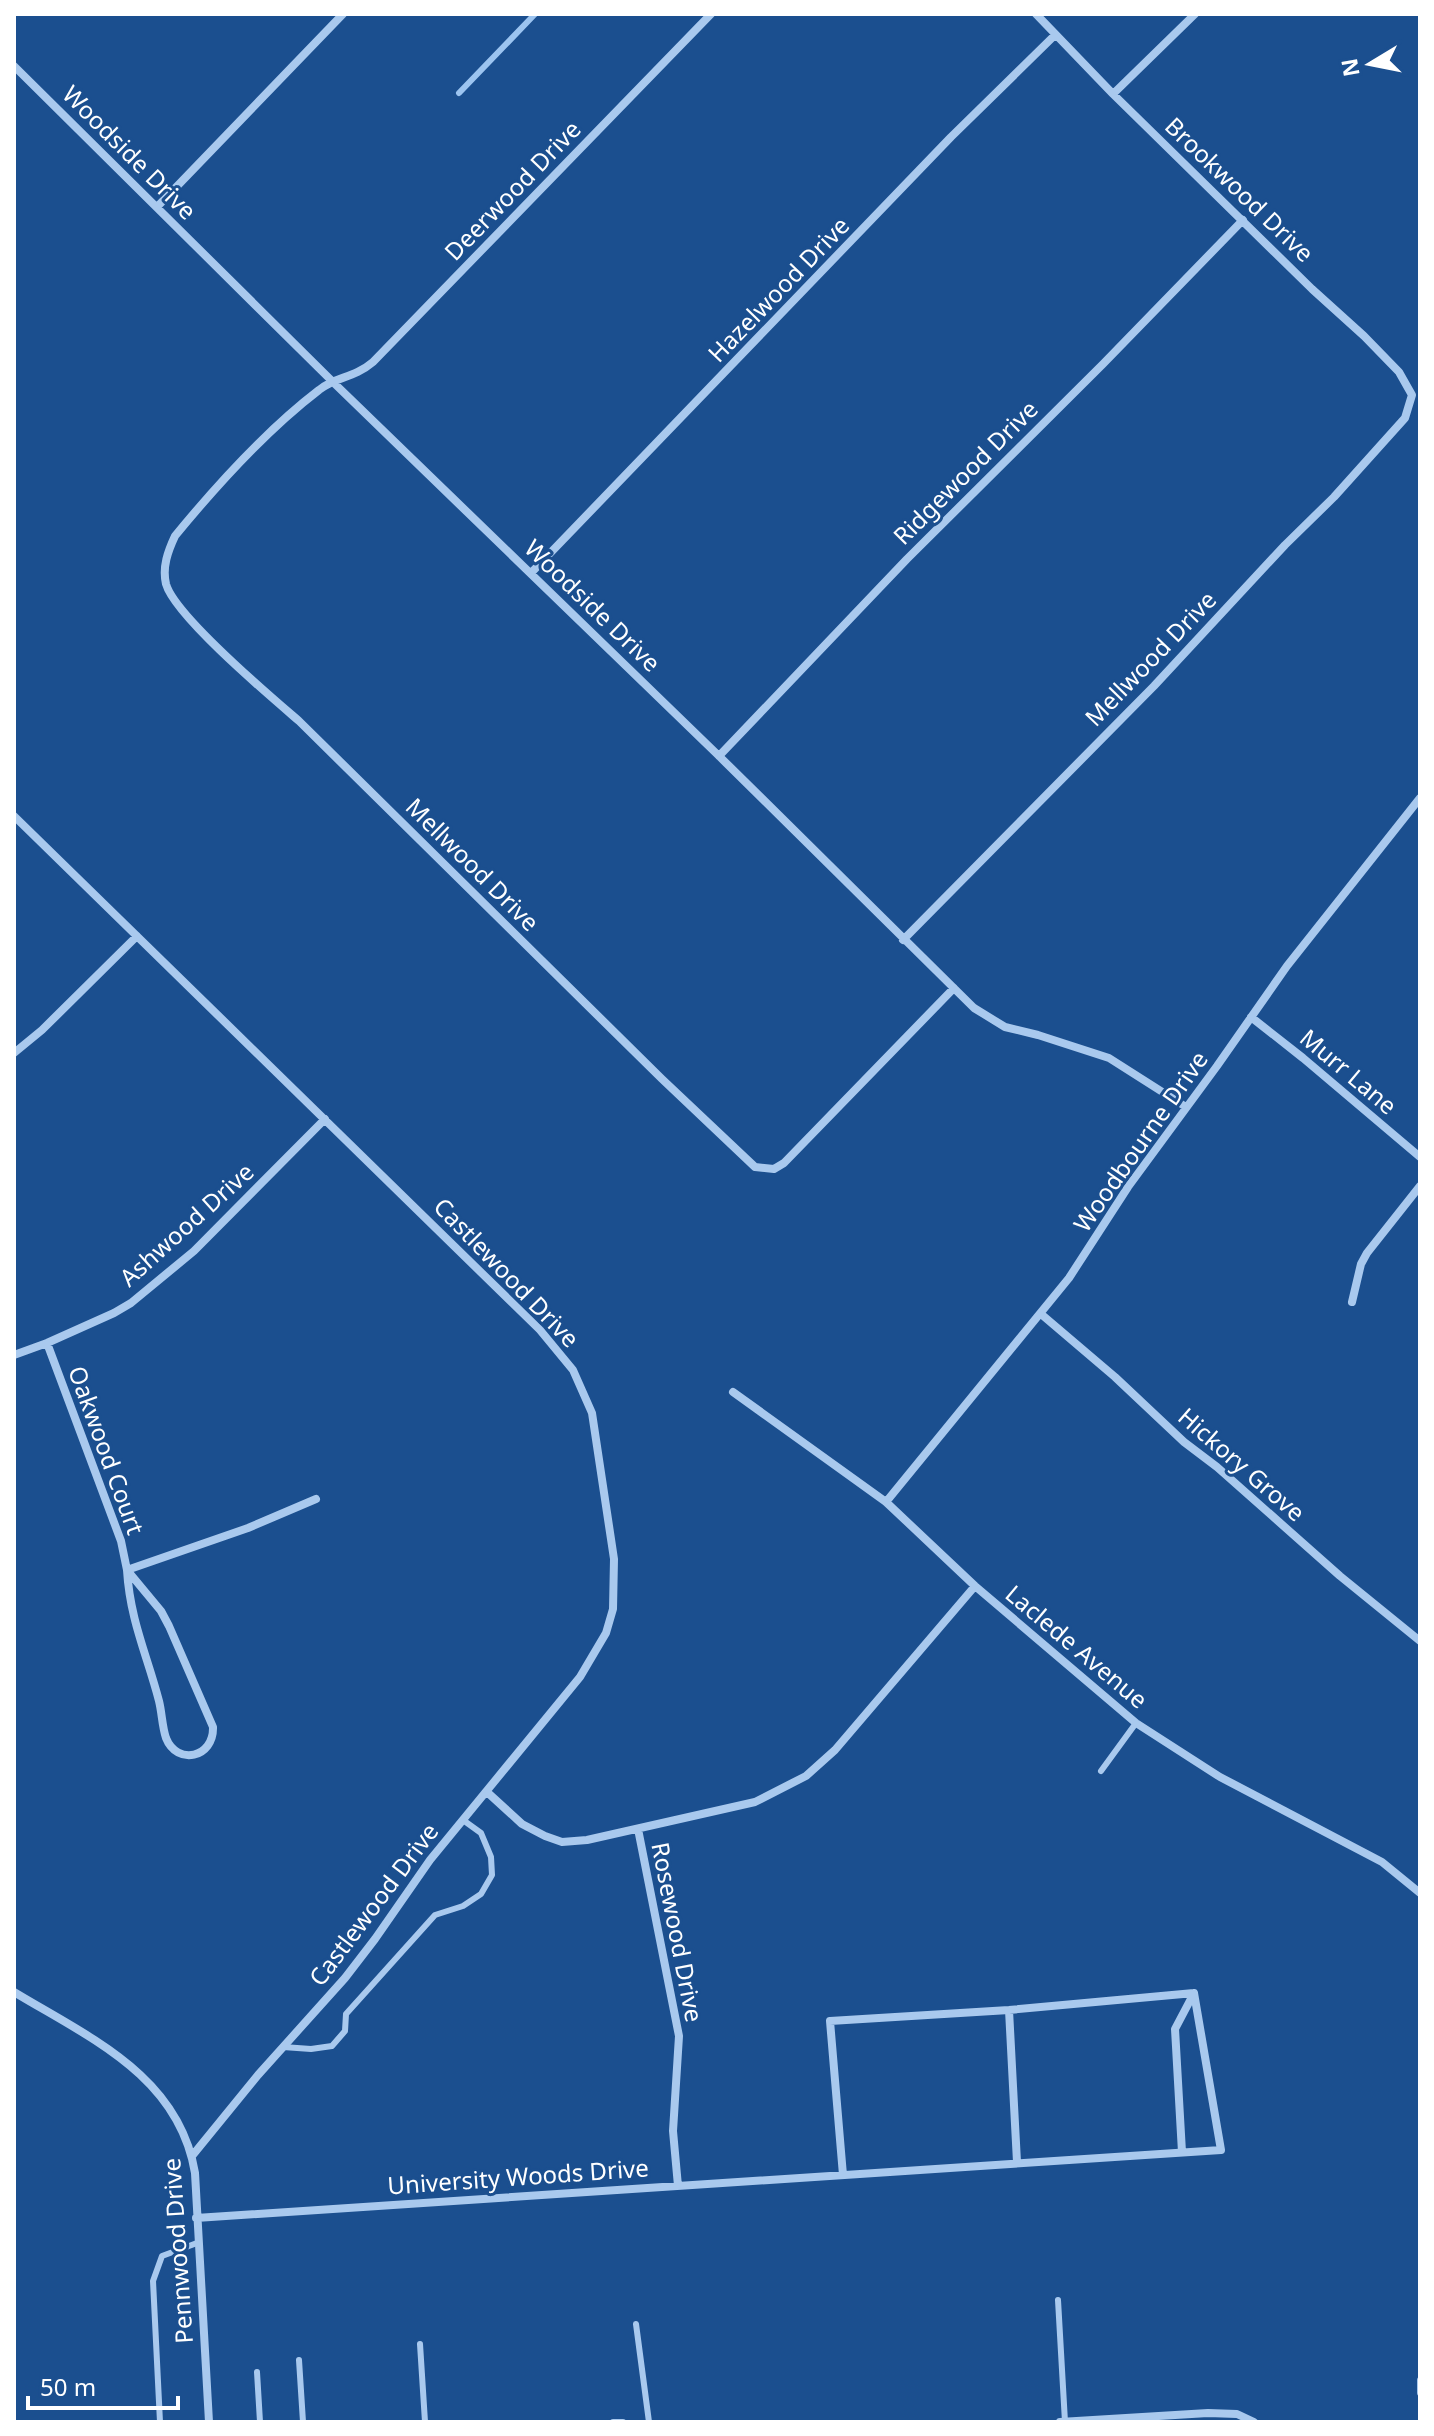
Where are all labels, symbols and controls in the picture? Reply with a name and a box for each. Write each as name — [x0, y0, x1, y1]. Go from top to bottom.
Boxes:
north arrow — [1330, 24, 1410, 104]
text: N — [1333, 56, 1366, 79]
street label: Woodside Drive — [56, 78, 204, 226]
street label: Brookwood Drive — [1158, 109, 1322, 269]
street label: Deerwood Drive — [437, 113, 587, 267]
street label: Hazelwood Drive — [700, 209, 856, 369]
street label: Ridgewood Drive — [885, 392, 1045, 552]
street label: Woodside Drive — [518, 532, 668, 678]
street label: Mellwood Drive — [1077, 583, 1223, 733]
street label: Mellwood Drive — [399, 790, 547, 938]
street label: Murr Lane — [1294, 1021, 1404, 1121]
street label: Woodbourne Drive — [1065, 1044, 1215, 1238]
street label: Ashwood Drive — [112, 1155, 260, 1293]
street label: Castlewood Drive — [427, 1190, 587, 1354]
street label: Oakwood Court — [61, 1361, 153, 1539]
street label: Hickory Grove — [1172, 1400, 1312, 1528]
street label: Laclede Avenue — [999, 1577, 1155, 1715]
street label: Castlewood Drive — [301, 1816, 445, 1992]
street label: Rosewood Drive — [644, 1839, 712, 2025]
street label: University Woods Drive — [386, 2150, 650, 2202]
street label: Pennwood Drive — [154, 2157, 200, 2345]
scale bar — [28, 2360, 178, 2410]
text: 50 m — [40, 2370, 96, 2403]

